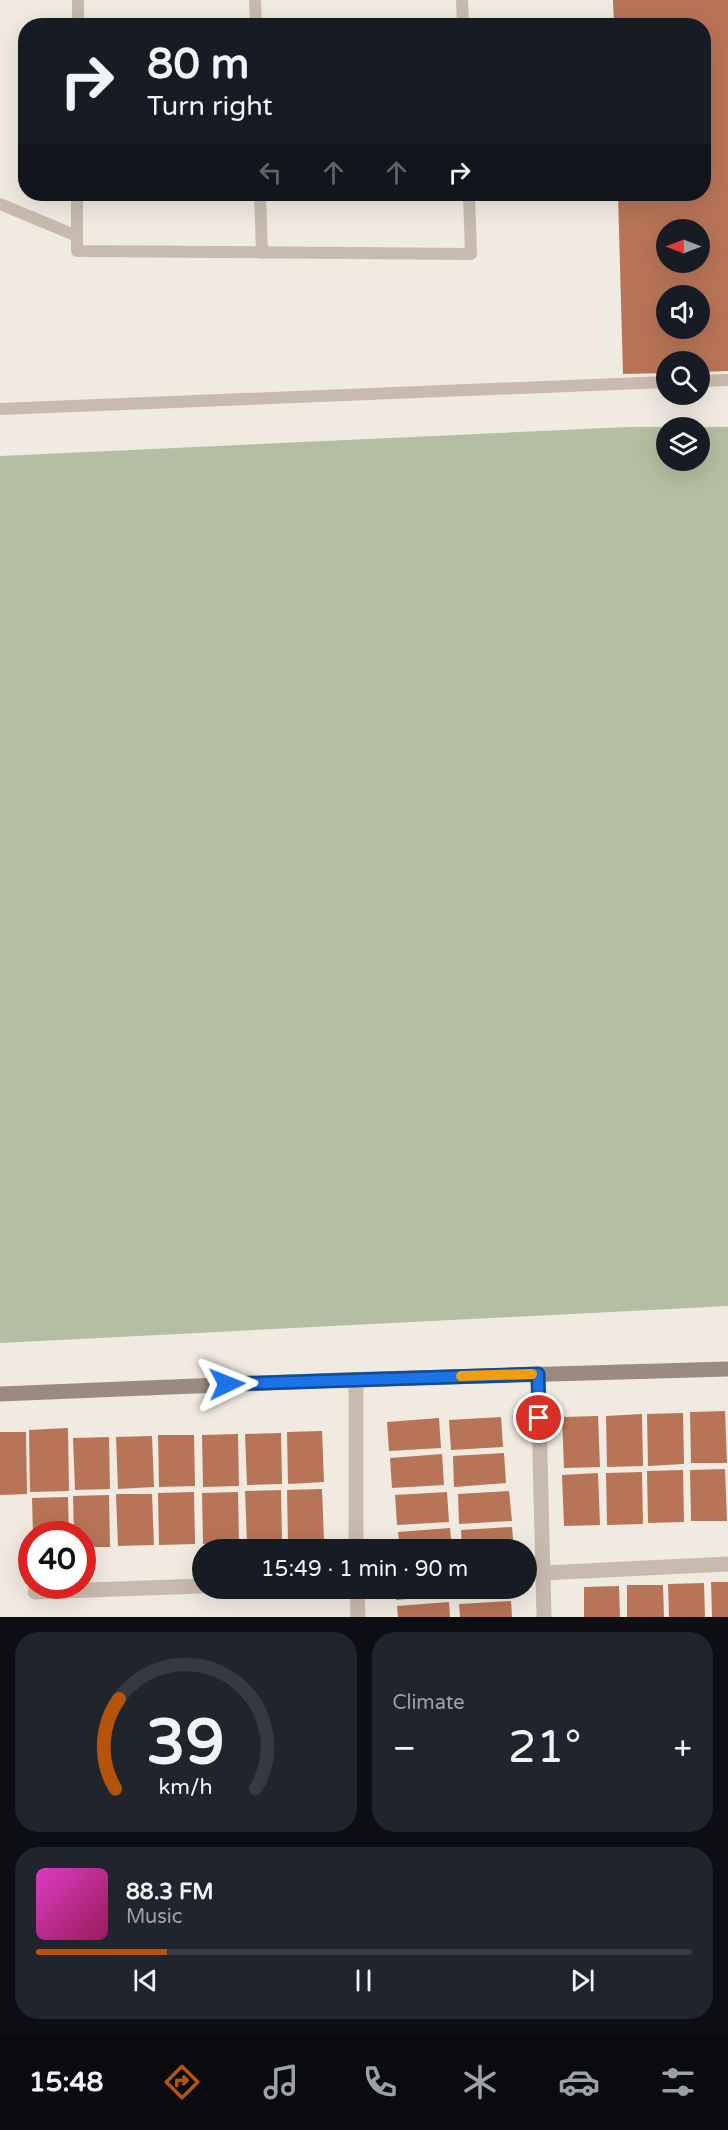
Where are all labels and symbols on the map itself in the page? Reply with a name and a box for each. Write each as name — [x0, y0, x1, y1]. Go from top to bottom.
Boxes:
north arrow — [656, 219, 710, 273]
position arrow — [195, 1352, 259, 1416]
pin — [513, 1392, 564, 1443]
speed limit sign: 40 — [18, 1521, 96, 1599]

